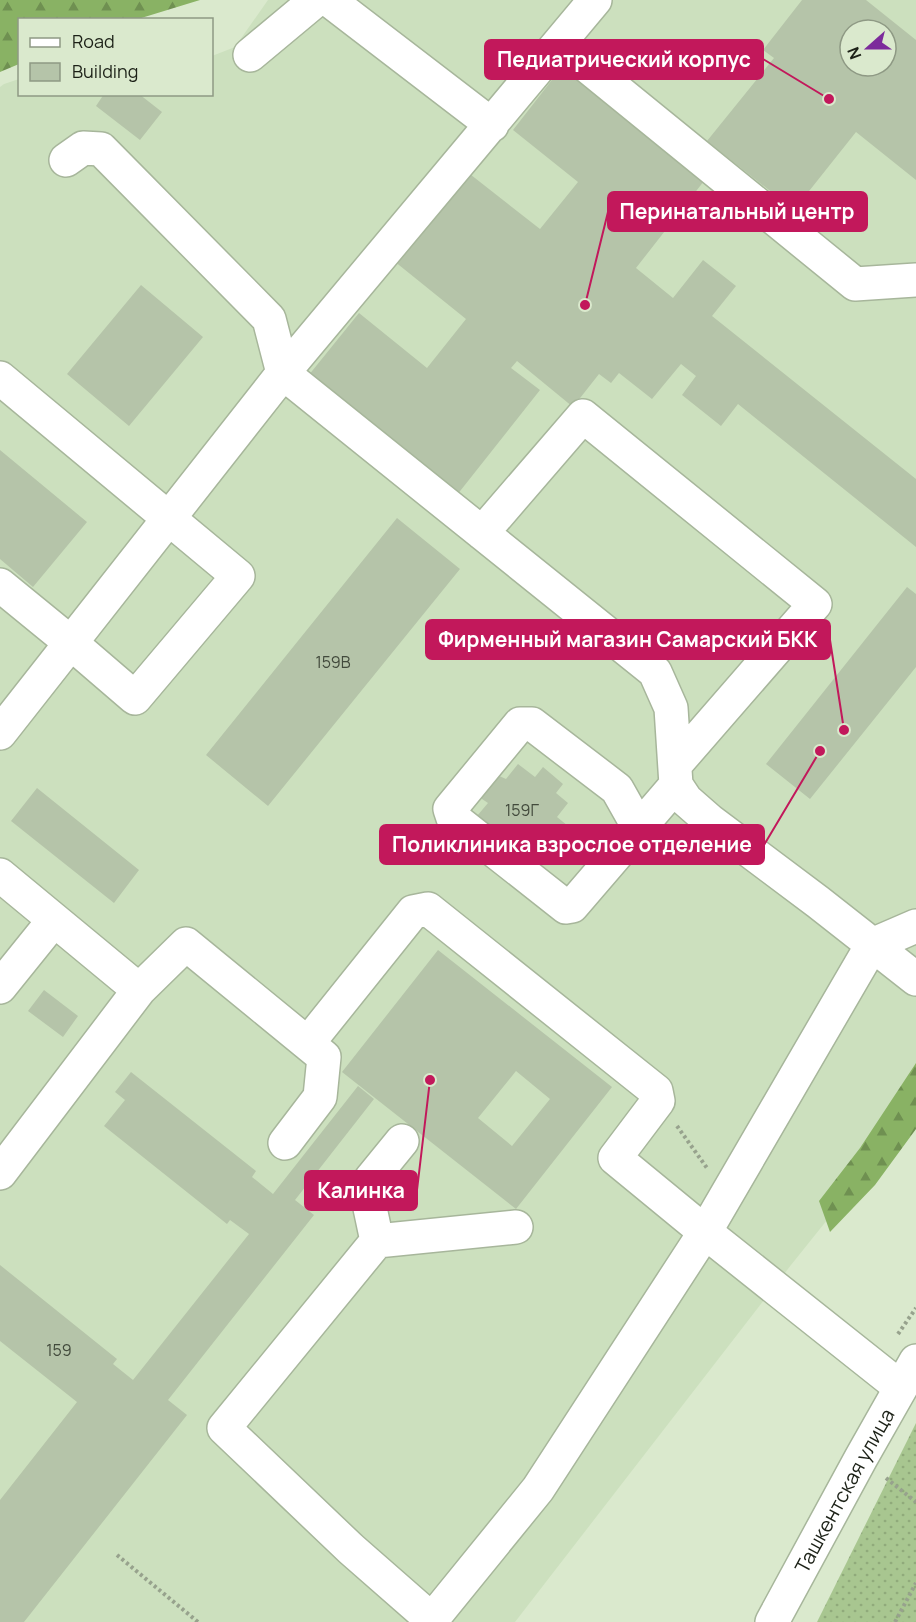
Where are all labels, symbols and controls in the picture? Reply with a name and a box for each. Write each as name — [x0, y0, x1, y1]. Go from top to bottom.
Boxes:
legend — [18, 18, 213, 96]
north arrow — [838, 18, 898, 78]
text: Road — [72, 29, 115, 53]
callout: Педиатрический корпус — [485, 40, 763, 79]
text: N — [842, 44, 866, 63]
text: Педиатрический корпус — [497, 45, 751, 73]
text: Building — [72, 59, 138, 83]
callout: Перинатальный центр — [608, 192, 867, 231]
text: Перинатальный центр — [619, 197, 855, 225]
callout: Фирменный магазин Самарский БКК — [426, 620, 830, 659]
text: Фирменный магазин Самарский БКК — [438, 625, 818, 653]
house number: 159В — [315, 651, 351, 673]
house number: 159Г — [505, 799, 539, 821]
callout: Поликлиника взрослое отделение — [380, 825, 764, 864]
text: Поликлиника взрослое отделение — [392, 830, 752, 858]
callout: Калинка — [305, 1171, 417, 1210]
text: Калинка — [317, 1176, 405, 1204]
house number: 159 — [46, 1339, 72, 1361]
street label: Ташкентская улица — [788, 1403, 900, 1577]

